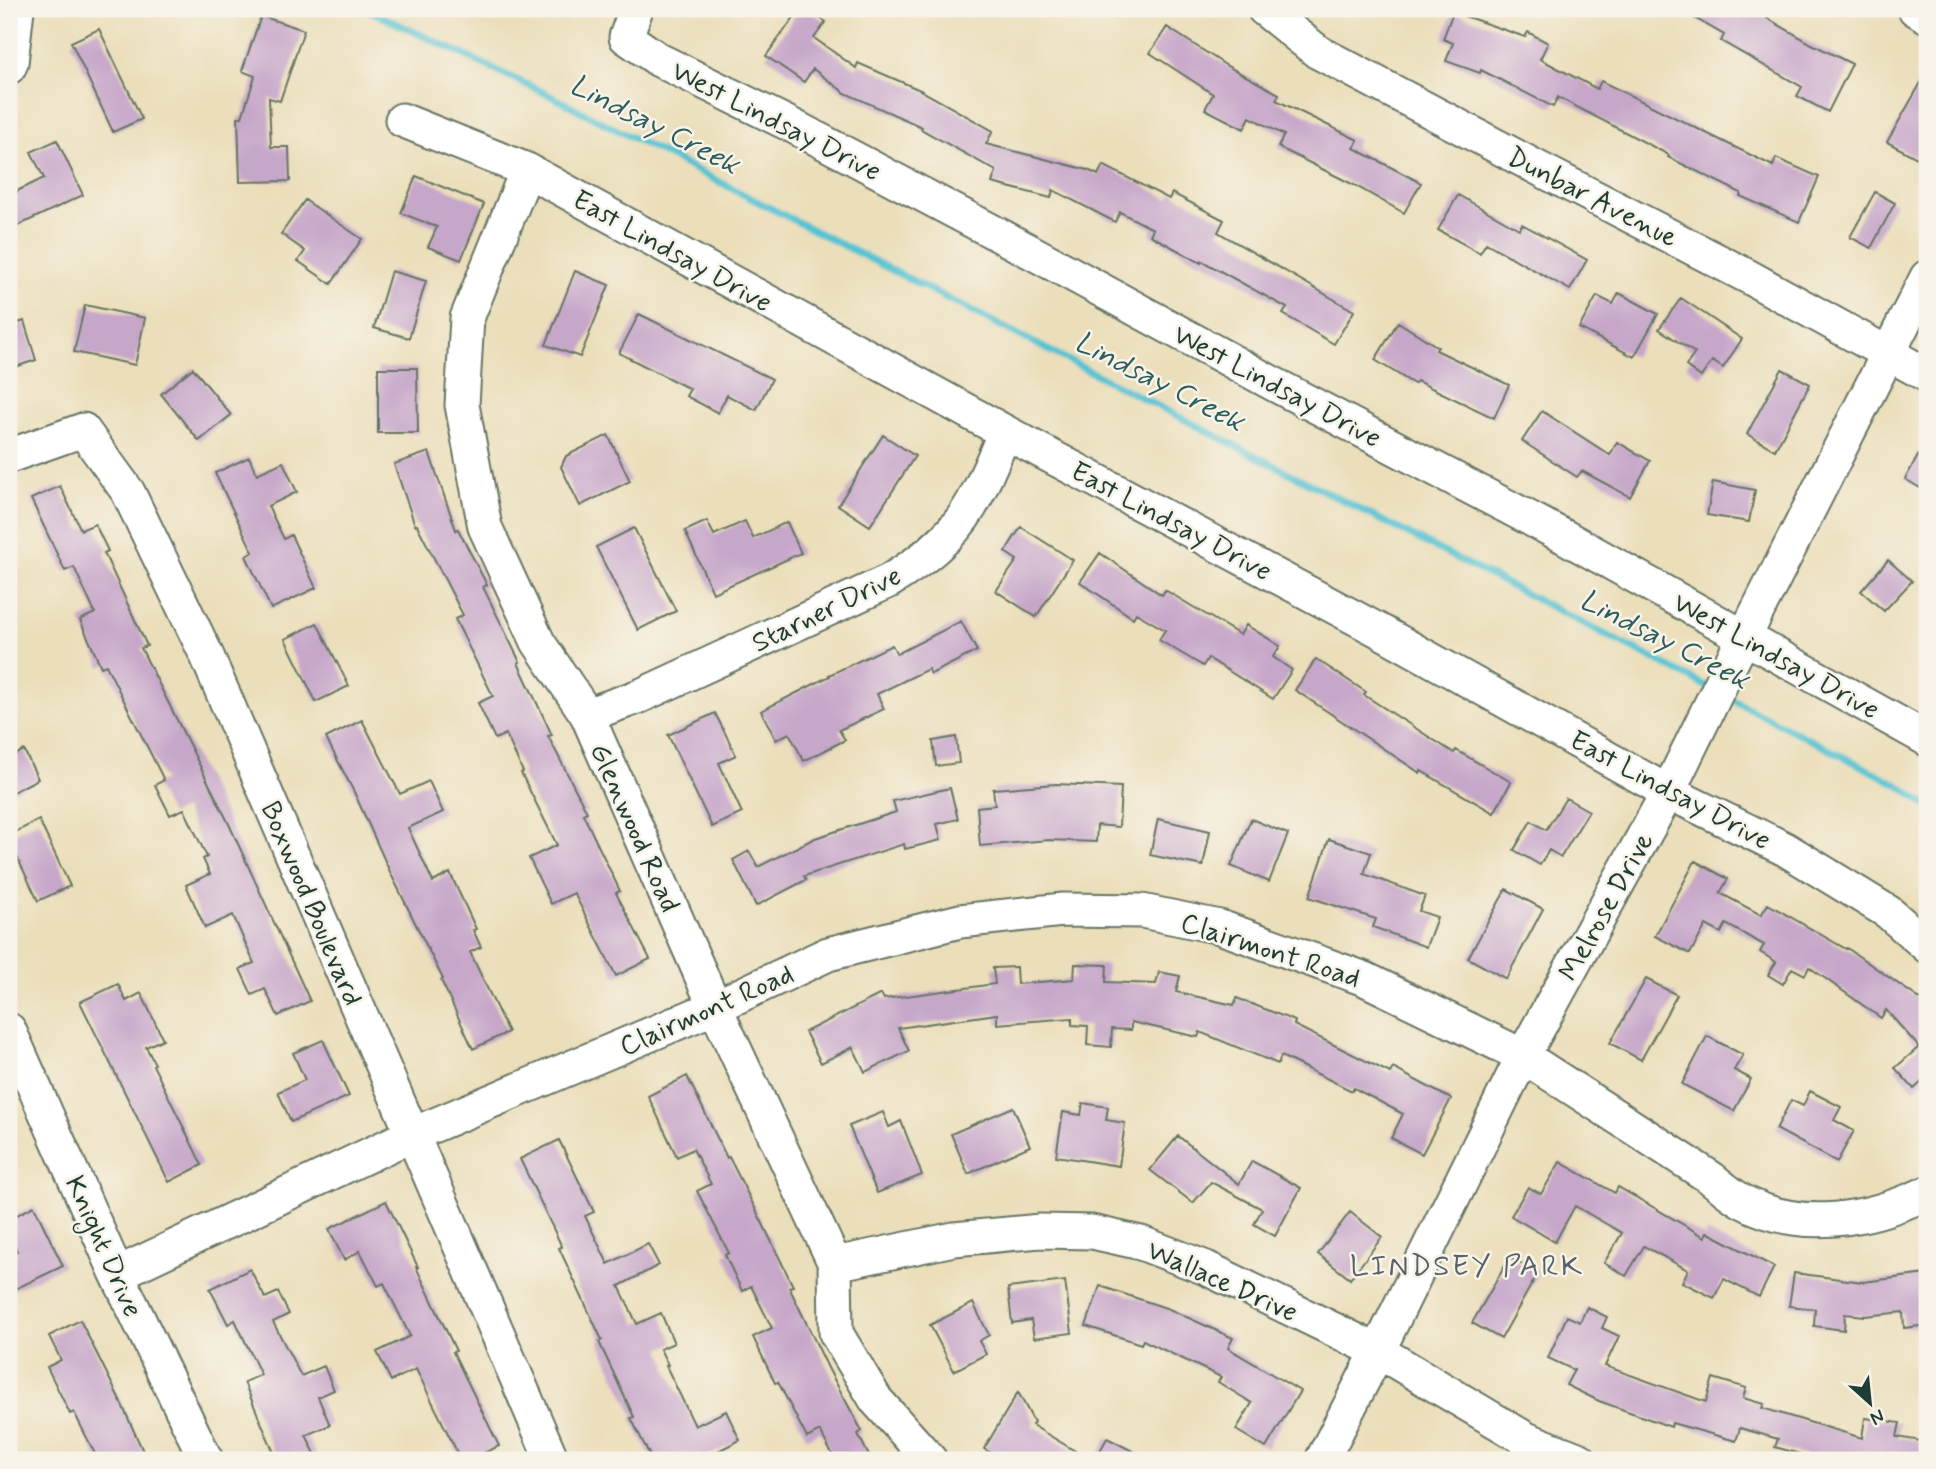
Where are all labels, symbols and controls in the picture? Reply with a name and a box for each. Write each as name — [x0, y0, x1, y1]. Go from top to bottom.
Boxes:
street label: West Lindsay Drive — [665, 53, 887, 191]
water label: Lindsay Creek — [563, 66, 747, 185]
street label: Dunbar Avenue — [1500, 139, 1684, 257]
street label: East Lindsay Drive — [565, 182, 778, 322]
street label: West Lindsay Drive — [1166, 317, 1387, 458]
water label: Lindsay Creek — [1068, 323, 1252, 442]
street label: East Lindsay Drive — [1064, 454, 1278, 591]
street label: Starner Drive — [746, 558, 908, 662]
water label: Lindsay Creek — [1573, 581, 1757, 700]
street label: West Lindsay Drive — [1666, 585, 1886, 729]
street label: East Lindsay Drive — [1563, 723, 1777, 860]
street label: Glenwood Road — [580, 738, 687, 918]
street label: Boxwood Boulevard — [251, 796, 370, 1012]
street label: Melrose Drive — [1551, 826, 1663, 988]
street label: Clairmont Road — [1176, 905, 1365, 998]
street label: Clairmont Road — [614, 956, 800, 1066]
street label: Knight Drive — [53, 1170, 150, 1324]
street label: Wallace Drive — [1141, 1233, 1303, 1332]
district label: LINDSEY PARK — [1350, 1247, 1584, 1286]
north arrow — [1834, 1368, 1904, 1438]
text: N — [1866, 1403, 1888, 1431]

